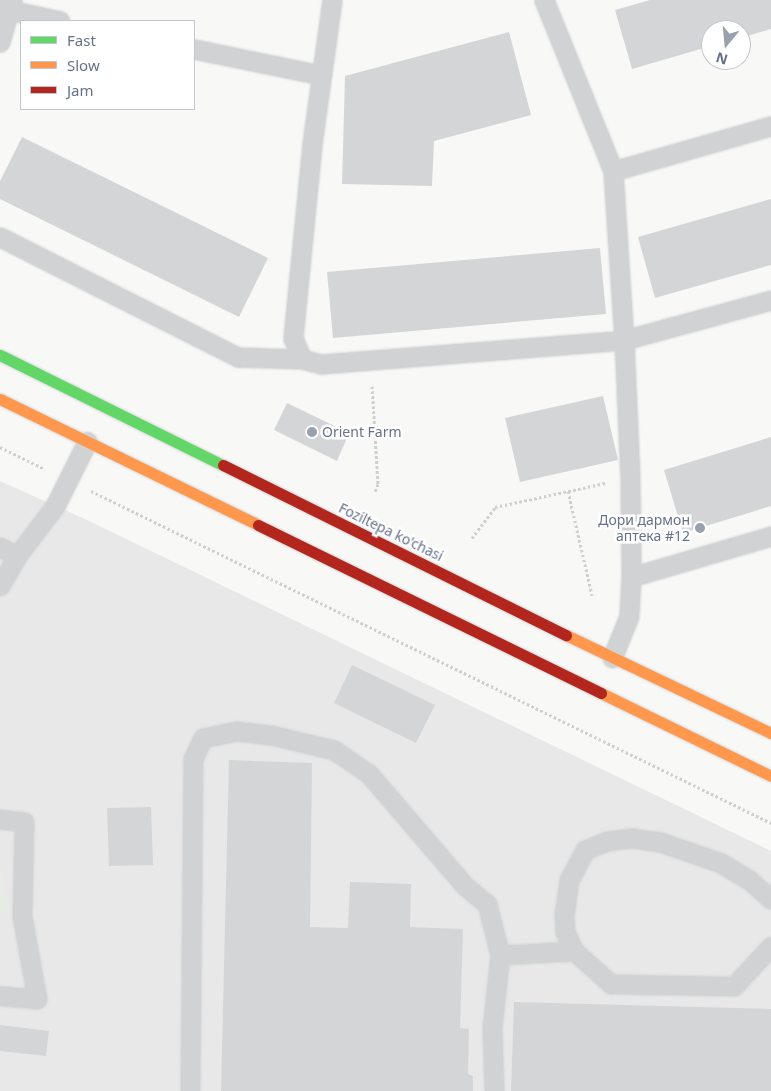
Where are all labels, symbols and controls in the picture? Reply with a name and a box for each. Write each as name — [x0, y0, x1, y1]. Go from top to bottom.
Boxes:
legend — [20, 20, 195, 110]
north arrow — [701, 20, 751, 70]
text: Fast — [67, 30, 96, 50]
text: N — [714, 48, 730, 70]
text: Slow — [67, 55, 100, 75]
text: Jam — [67, 80, 94, 100]
place label: Orient Farm — [322, 424, 402, 440]
marker: Orient Farm — [306, 426, 318, 438]
street label: Foziltepa ko'chasi — [336, 499, 446, 565]
place label: Дори дармон аптека #12 — [598, 512, 690, 544]
marker: Дори дармон аптека #12 — [694, 522, 706, 534]

